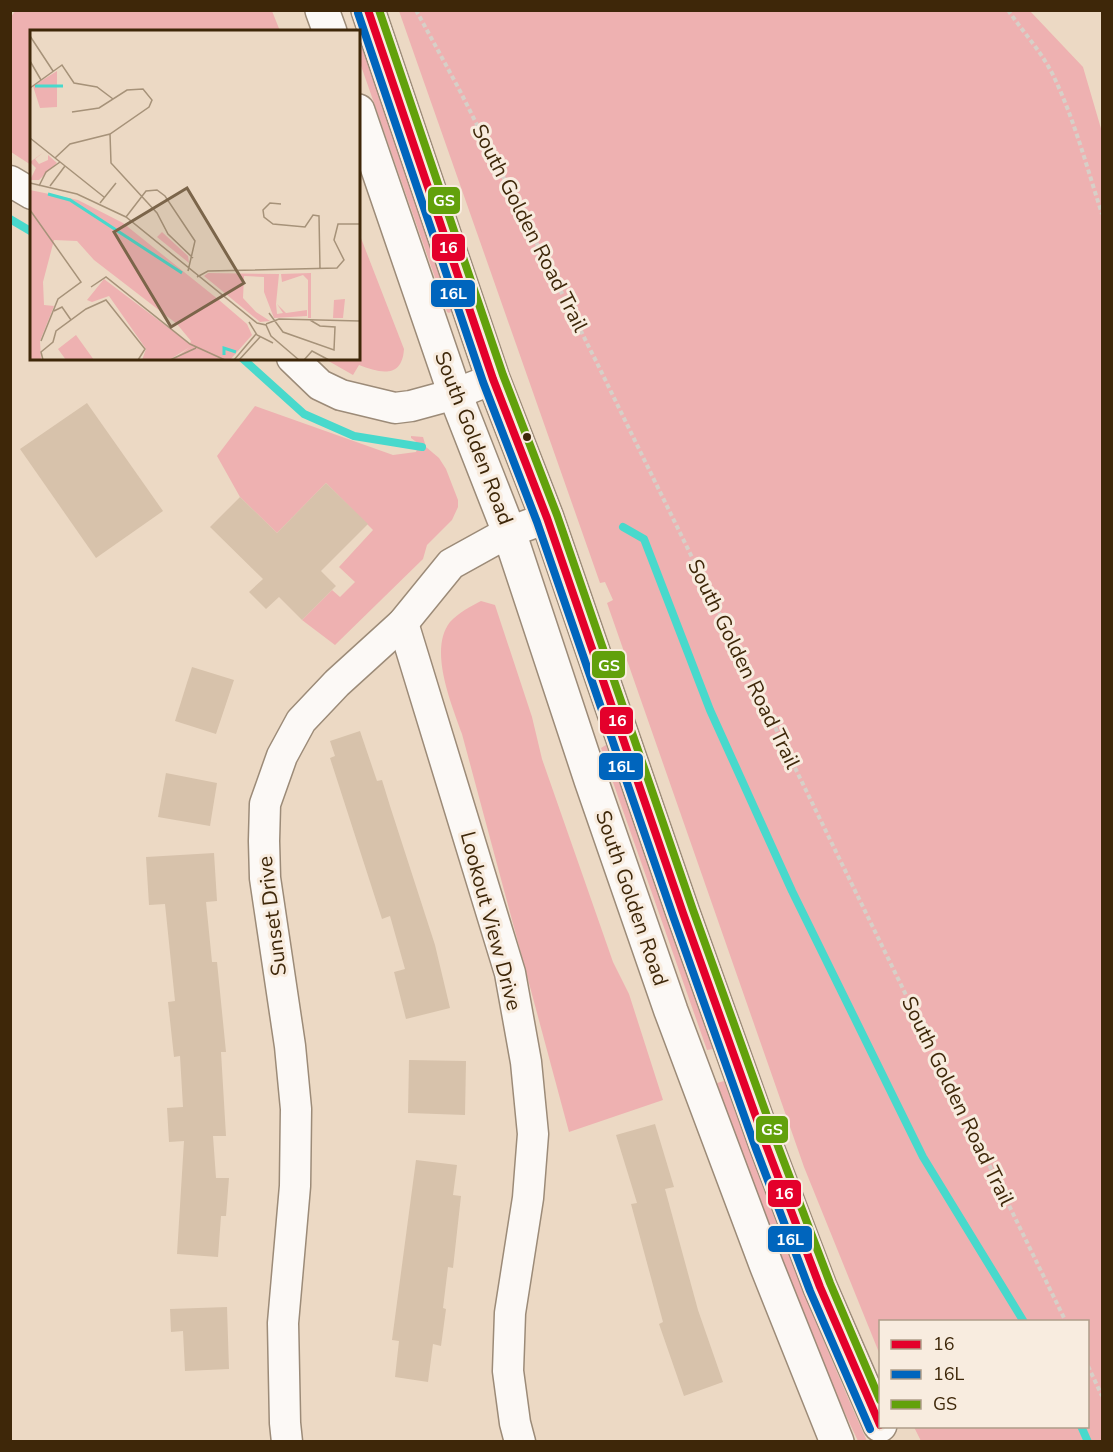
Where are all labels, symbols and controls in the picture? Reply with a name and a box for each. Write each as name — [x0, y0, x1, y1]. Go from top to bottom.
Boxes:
inset map — [30, 30, 360, 360]
street label: South Golden Road Trail — [465, 119, 595, 337]
line badge: GS — [427, 186, 461, 215]
text: GS — [433, 190, 455, 212]
line badge: 16 — [431, 233, 466, 262]
text: 16 — [438, 237, 458, 259]
line badge: 16L — [430, 279, 476, 308]
text: 16L — [439, 283, 467, 305]
street label: South Golden Road — [428, 347, 520, 529]
unlabelled marker — [521, 431, 533, 443]
street label: South Golden Road Trail — [681, 555, 807, 774]
line badge: GS — [591, 650, 626, 679]
text: GS — [598, 655, 620, 677]
line badge: 16 — [599, 706, 634, 735]
text: 16 — [607, 710, 627, 732]
line badge: 16L — [598, 752, 644, 781]
text: 16L — [607, 756, 635, 778]
street label: South Golden Road — [589, 807, 675, 989]
street label: Lookout View Drive — [454, 828, 528, 1014]
street label: Sunset Drive — [251, 855, 293, 977]
street label: South Golden Road Trail — [895, 992, 1021, 1211]
line badge: GS — [755, 1115, 789, 1144]
text: GS — [761, 1119, 783, 1141]
line badge: 16 — [767, 1179, 802, 1208]
text: 16 — [774, 1183, 794, 1205]
line badge: 16L — [767, 1225, 813, 1253]
text: 16L — [776, 1229, 804, 1251]
legend — [879, 1320, 1089, 1428]
text: 16 — [933, 1332, 955, 1356]
text: 16L — [933, 1362, 965, 1386]
text: GS — [933, 1392, 957, 1416]

